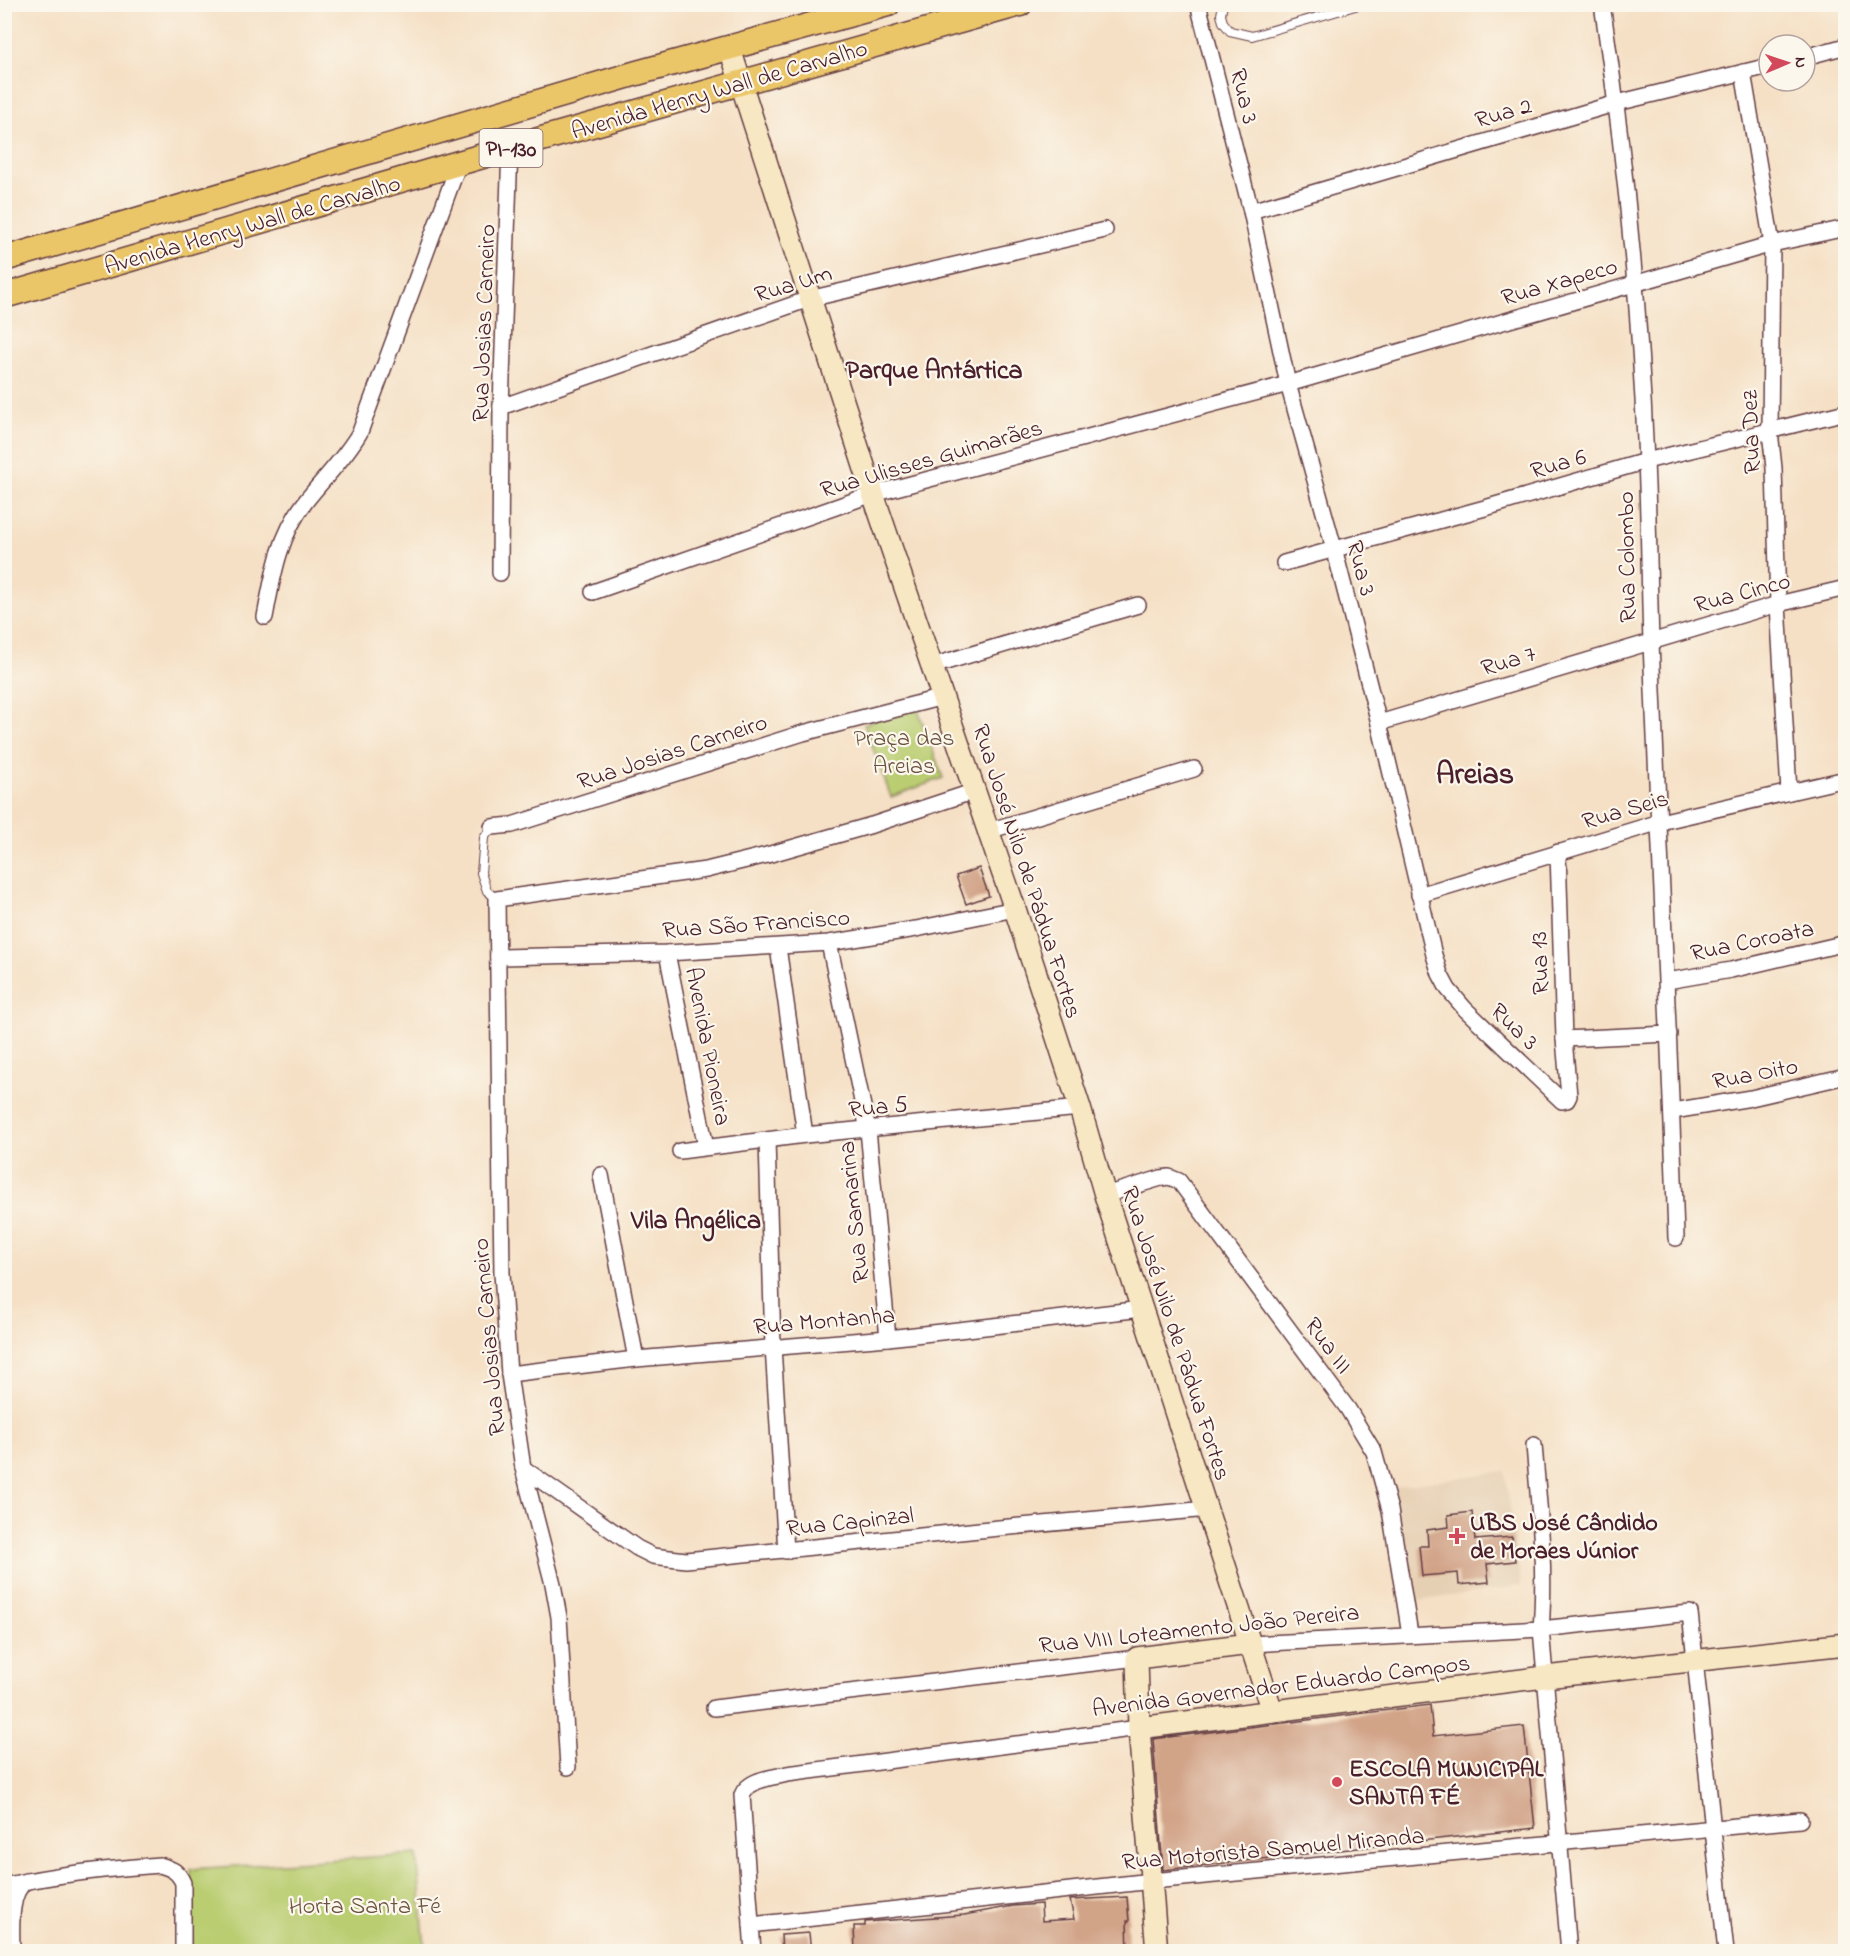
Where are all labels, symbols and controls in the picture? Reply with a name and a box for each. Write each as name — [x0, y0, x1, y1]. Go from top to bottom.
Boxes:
street label: Avenida Henry Wall de Carvalho — [567, 32, 872, 151]
north arrow — [1757, 33, 1817, 93]
text: N — [1788, 57, 1812, 69]
street label: Rua 3 — [1219, 65, 1266, 128]
street label: Rua 2 — [1471, 90, 1536, 139]
road number: PI-130 — [480, 129, 542, 167]
street label: Avenida Henry Wall de Carvalho — [100, 167, 405, 286]
street label: Rua Josias Carneiro — [465, 223, 506, 423]
street label: Rua Xapeco — [1497, 250, 1622, 317]
street label: Rua Um — [751, 257, 837, 314]
district label: Parque Antártica — [845, 353, 1023, 391]
street label: Rua Dez — [1734, 388, 1771, 475]
street label: Rua Ulisses Guimarães — [816, 412, 1047, 509]
street label: Rua 6 — [1527, 441, 1591, 490]
street label: Rua Colombo — [1610, 491, 1647, 623]
street label: Rua 3 — [1335, 537, 1384, 600]
street label: Rua Cinco — [1691, 565, 1795, 624]
street label: Rua 7 — [1477, 637, 1541, 687]
street label: Rua Josias Carneiro — [573, 706, 772, 801]
street label: Rua José Nilo de Pádua Fortes — [961, 720, 1090, 1023]
park label: Praça das Areias — [853, 722, 955, 785]
district label: Areias — [1436, 754, 1514, 798]
street label: Rua Seis — [1578, 782, 1673, 840]
street label: Rua São Francisco — [661, 901, 851, 950]
street label: Rua Coroata — [1688, 912, 1818, 973]
street label: Rua 13 — [1523, 931, 1560, 995]
street label: Avenida Pioneira — [674, 964, 739, 1129]
street label: Rua 3 — [1481, 996, 1545, 1060]
street label: Rua Oito — [1710, 1050, 1801, 1101]
street label: Rua 5 — [847, 1088, 910, 1129]
street label: Rua Samarina — [831, 1139, 880, 1284]
street label: Rua José Nilo de Pádua Fortes — [1110, 1182, 1239, 1485]
district label: Vila Angélica — [630, 1203, 761, 1242]
street label: Rua Josias Carneiro — [464, 1237, 517, 1437]
street label: Rua Montanha — [752, 1299, 896, 1346]
street label: Rua III — [1294, 1311, 1360, 1382]
street label: Rua Capinzal — [785, 1499, 916, 1548]
place label: UBS José Cândido de Moraes Júnior — [1470, 1507, 1658, 1570]
marker: UBS José Cândido de Moraes Júnior — [1448, 1527, 1466, 1545]
street label: Rua VIII Loteamento João Pereira — [1037, 1596, 1361, 1665]
street label: Avenida Governador Eduardo Campos — [1090, 1647, 1472, 1728]
place label: ESCOLA MUNICIPAL SANTA FÉ — [1349, 1753, 1544, 1816]
marker: ESCOLA MUNICIPAL SANTA FÉ — [1330, 1775, 1344, 1789]
street label: Rua Motorista Samuel Miranda — [1121, 1820, 1426, 1881]
park label: Horta Santa Fé — [289, 1890, 441, 1925]

